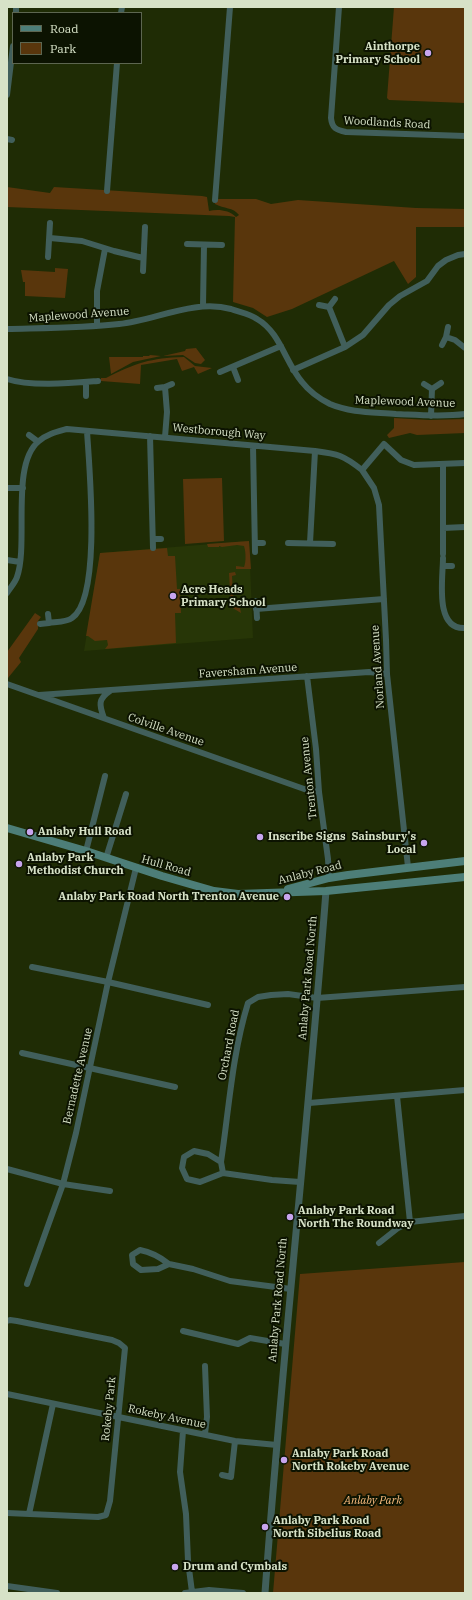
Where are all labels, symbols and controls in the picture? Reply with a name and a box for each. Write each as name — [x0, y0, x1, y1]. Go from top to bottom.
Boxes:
legend — [12, 12, 142, 64]
text: Road — [50, 21, 79, 36]
place label: Ainthorpe Primary School — [335, 40, 420, 66]
text: Park — [50, 41, 76, 56]
marker: Ainthorpe Primary School — [423, 48, 433, 58]
street label: Woodlands Road — [343, 114, 431, 132]
street label: Maplewood Avenue — [28, 305, 130, 325]
street label: Maplewood Avenue — [355, 394, 455, 410]
street label: Westborough Way — [172, 421, 266, 443]
place label: Acre Heads Primary School — [181, 583, 266, 609]
marker: Acre Heads Primary School — [168, 591, 178, 601]
street label: Norland Avenue — [368, 625, 388, 709]
street label: Faversham Avenue — [198, 661, 298, 681]
street label: Colville Avenue — [126, 711, 206, 749]
street label: Trenton Avenue — [298, 736, 320, 820]
place label: Anlaby Hull Road — [38, 825, 132, 839]
marker: Anlaby Hull Road — [25, 827, 35, 837]
place label: Inscribe Signs — [268, 830, 346, 844]
place label: Sainsbury's Local — [351, 830, 416, 856]
marker: Inscribe Signs — [255, 832, 265, 842]
marker: Sainsbury's Local — [419, 838, 429, 848]
place label: Anlaby Park Methodist Church — [27, 851, 124, 877]
street label: Hull Road — [140, 853, 192, 879]
marker: Anlaby Park Methodist Church — [14, 859, 24, 869]
street label: Anlaby Road — [277, 859, 343, 887]
place label: Anlaby Park Road North Trenton Avenue — [58, 890, 279, 904]
marker: Anlaby Park Road North Trenton Avenue — [282, 892, 292, 902]
street label: Anlaby Park Road North — [296, 915, 320, 1041]
street label: Orchard Road — [216, 1009, 242, 1081]
street label: Bernadette Avenue — [60, 1027, 96, 1125]
place label: Anlaby Park Road North The Roundway — [298, 1204, 414, 1230]
marker: Anlaby Park Road North The Roundway — [285, 1212, 295, 1222]
street label: Anlaby Park Road North — [266, 1237, 290, 1363]
street label: Rokeby Park — [99, 1376, 119, 1442]
street label: Rokeby Avenue — [127, 1402, 207, 1432]
place label: Anlaby Park Road North Rokeby Avenue — [292, 1447, 409, 1473]
marker: Anlaby Park Road North Rokeby Avenue — [279, 1455, 289, 1465]
park label: Anlaby Park — [344, 1494, 402, 1508]
place label: Anlaby Park Road North Sibelius Road — [273, 1514, 381, 1540]
marker: Anlaby Park Road North Sibelius Road — [260, 1522, 270, 1532]
place label: Drum and Cymbals — [183, 1560, 287, 1574]
marker: Drum and Cymbals — [170, 1562, 180, 1572]

